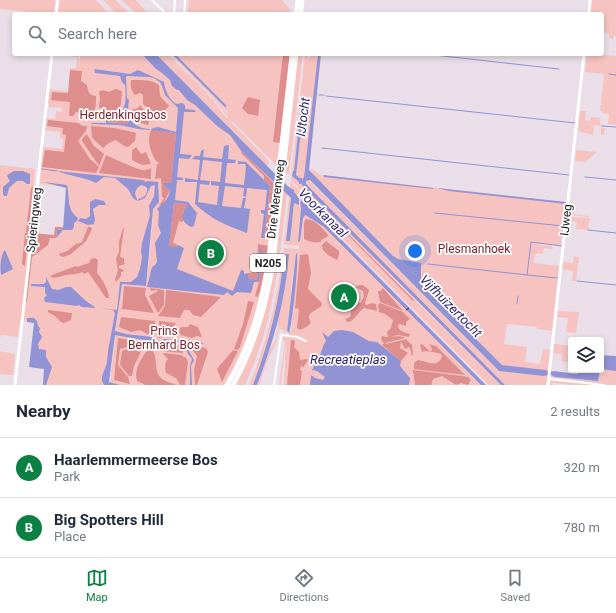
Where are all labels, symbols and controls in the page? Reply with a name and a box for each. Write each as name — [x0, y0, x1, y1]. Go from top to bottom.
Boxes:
search box — [12, 12, 604, 56]
icon: search — [26, 23, 48, 45]
text: Search here — [58, 25, 137, 43]
water label: IJtocht — [293, 96, 313, 137]
park label: Herdenkingsbos — [80, 108, 166, 122]
street label: Drie Merenweg — [264, 158, 288, 240]
water label: Voorkanaal — [295, 185, 351, 241]
street label: Spieringweg — [24, 187, 44, 253]
street label: IJweg — [557, 203, 575, 237]
pin: B — [198, 238, 224, 268]
your location — [405, 241, 425, 261]
park label: Plesmanhoek — [438, 242, 511, 256]
road number: N205 — [250, 254, 286, 272]
water label: Vijfhuizertocht — [417, 272, 486, 341]
pin: A — [331, 282, 357, 312]
park label: Prins Bernhard Bos — [128, 324, 200, 352]
map controls — [568, 337, 604, 373]
button: layers — [568, 337, 604, 373]
water label: Recreatieplas — [310, 352, 387, 367]
text: Nearby — [16, 401, 71, 421]
text: 2 results — [550, 404, 600, 419]
text: Haarlemmermeerse Bos — [54, 451, 218, 469]
text: A — [25, 460, 33, 475]
text: 320 m — [563, 460, 600, 475]
text: Park — [54, 469, 80, 484]
text: Big Spotters Hill — [54, 511, 164, 529]
text: B — [25, 520, 33, 535]
text: 780 m — [563, 520, 600, 535]
text: Place — [54, 529, 86, 544]
tab: Map — [86, 567, 108, 604]
tab: Directions — [279, 567, 329, 604]
tab: Saved — [500, 567, 530, 604]

